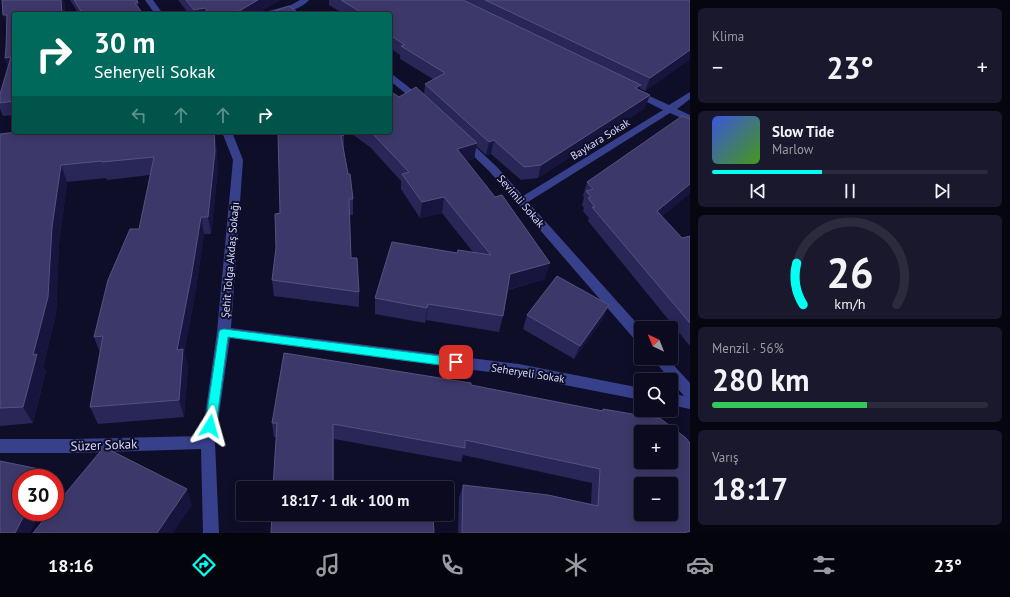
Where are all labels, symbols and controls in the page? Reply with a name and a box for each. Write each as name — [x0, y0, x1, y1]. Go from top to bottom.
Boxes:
text: 30 m — [94, 24, 155, 61]
icon: right — [28, 28, 80, 80]
text: Klima — [712, 28, 744, 45]
text: 23° — [826, 48, 874, 87]
text: − — [712, 53, 723, 81]
text: + — [977, 53, 988, 81]
text: Seheryeli Sokak — [94, 60, 215, 83]
icon: left — [128, 104, 150, 126]
icon: ahead — [170, 104, 192, 126]
icon: ahead — [212, 104, 234, 126]
icon: right — [254, 104, 276, 126]
street label: Baykara Sokak — [568, 115, 633, 163]
text: Slow Tide — [772, 122, 834, 141]
text: Marlow — [772, 141, 813, 158]
street label: Sevimli Sokak — [494, 172, 548, 231]
icon: previous — [747, 180, 769, 202]
icon: pause — [839, 180, 861, 202]
icon: next — [931, 180, 953, 202]
street label: Şehit Tolga Akdaş Sokağı — [218, 201, 242, 319]
text: 26 — [826, 245, 874, 298]
text: km/h — [834, 293, 866, 312]
north arrow — [634, 321, 678, 365]
map controls — [634, 321, 678, 521]
text: Menzil · 56% — [712, 340, 784, 357]
pin — [439, 345, 473, 379]
icon: arrive — [445, 351, 467, 373]
street label: Seheryeli Sokak — [490, 360, 566, 386]
text: 280 km — [712, 360, 810, 399]
button: search — [634, 373, 678, 417]
position arrow — [189, 405, 231, 447]
button: + — [634, 425, 678, 469]
street label: Süzer Sokak — [70, 435, 138, 455]
text: Varış — [712, 449, 739, 466]
speed limit sign: 30 — [12, 469, 64, 521]
text: 18:17 — [712, 469, 788, 508]
button: − — [634, 477, 678, 521]
text: 18:17 · 1 dk · 100 m — [281, 491, 409, 510]
icon: directions — [190, 551, 218, 579]
icon: music — [314, 551, 342, 579]
icon: phone — [438, 551, 466, 579]
icon: climate — [562, 551, 590, 579]
icon: car — [686, 551, 714, 579]
icon: filters — [810, 551, 838, 579]
text: 18:16 — [48, 554, 94, 577]
text: 23° — [934, 554, 962, 577]

